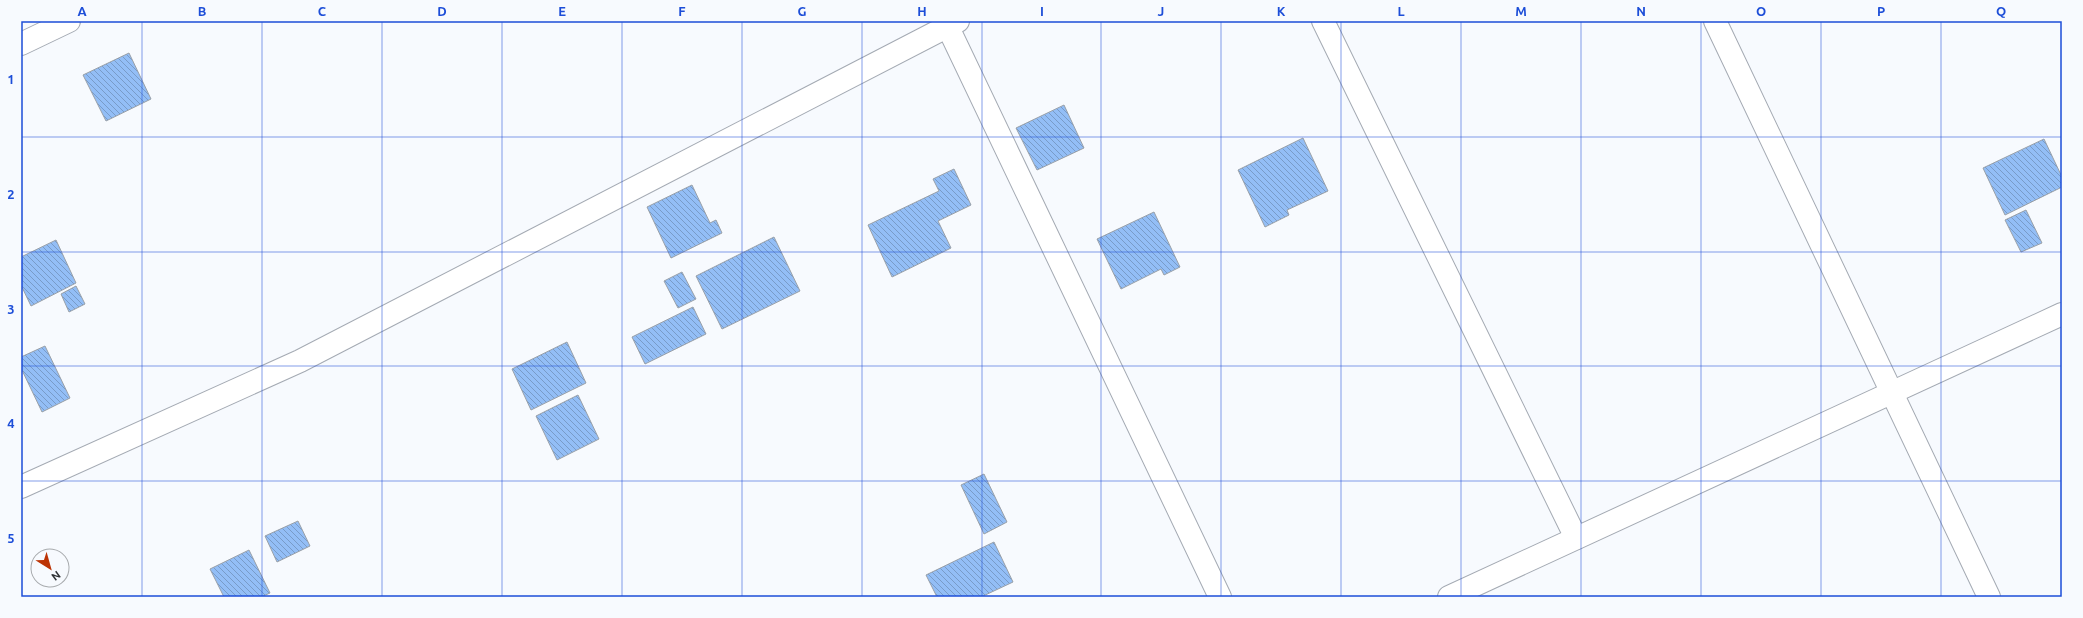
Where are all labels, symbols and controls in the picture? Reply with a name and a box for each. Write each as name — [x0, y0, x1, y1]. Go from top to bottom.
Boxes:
text: A — [77, 4, 87, 18]
text: B — [198, 4, 207, 18]
text: C — [318, 4, 327, 18]
text: D — [437, 4, 447, 18]
text: E — [558, 4, 566, 18]
text: F — [678, 4, 686, 18]
text: G — [798, 4, 807, 18]
text: H — [917, 4, 927, 18]
text: I — [1040, 4, 1044, 18]
text: J — [1158, 4, 1164, 18]
text: K — [1277, 4, 1286, 18]
text: L — [1397, 4, 1405, 18]
text: M — [1515, 4, 1527, 18]
text: N — [1636, 4, 1646, 18]
text: O — [1756, 4, 1766, 18]
text: P — [1877, 4, 1885, 18]
text: Q — [1996, 4, 2006, 18]
text: 1 — [7, 72, 15, 86]
text: 2 — [7, 187, 15, 201]
text: 3 — [7, 302, 15, 316]
text: 4 — [7, 416, 15, 430]
text: 5 — [7, 531, 15, 545]
north arrow — [30, 548, 70, 588]
text: N — [49, 569, 63, 583]

